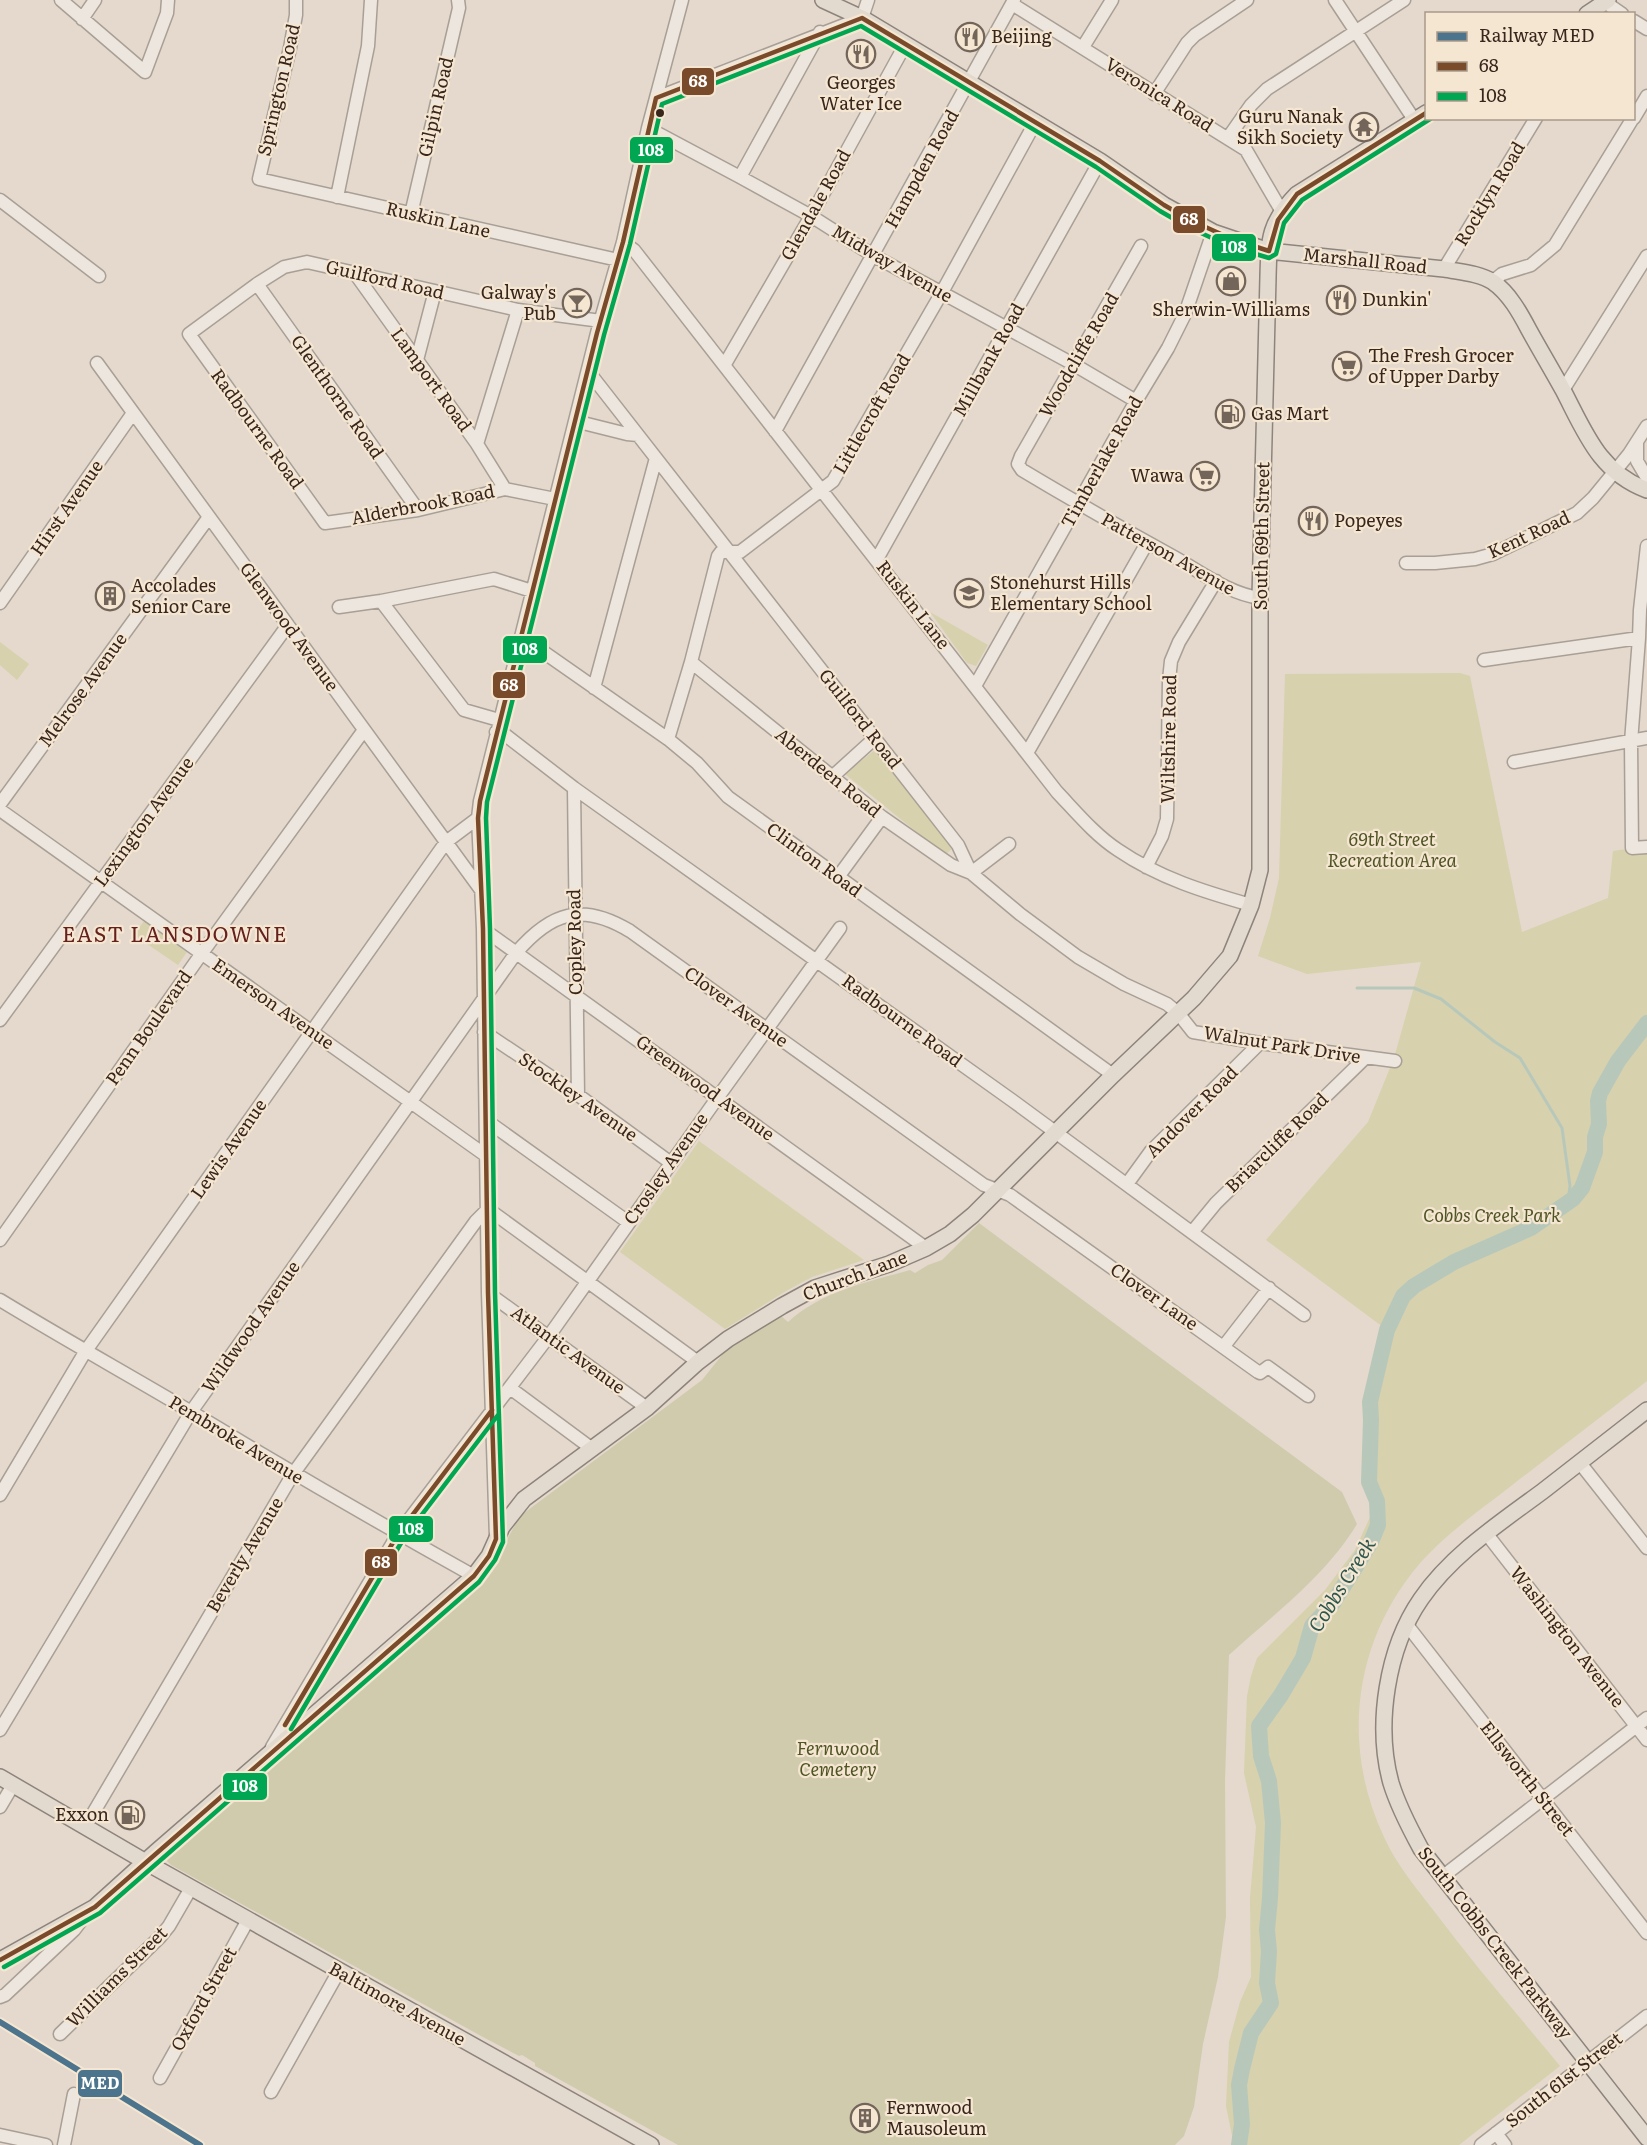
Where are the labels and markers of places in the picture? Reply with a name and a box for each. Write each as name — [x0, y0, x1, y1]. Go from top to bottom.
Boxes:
restaurant icon: Beijing — [954, 21, 986, 53]
place label: Beijing — [991, 22, 1053, 49]
restaurant icon: Georges Water Ice — [845, 38, 877, 70]
place label: Georges Water Ice — [820, 68, 902, 116]
place label: Guru Nanak Sikh Society — [1237, 102, 1344, 150]
unlabelled marker — [654, 107, 666, 119]
temple icon: Guru Nanak Sikh Society — [1348, 111, 1380, 143]
shop icon: Sherwin-Williams — [1215, 265, 1247, 297]
place label: Galway's Pub — [481, 278, 556, 326]
restaurant icon: Dunkin' — [1325, 284, 1357, 316]
place label: Dunkin' — [1362, 285, 1431, 312]
bar icon: Galway's Pub — [561, 287, 593, 319]
place label: Sherwin-Williams — [1152, 295, 1310, 322]
place label: The Fresh Grocer of Upper Darby — [1368, 341, 1514, 389]
supermarket icon: The Fresh Grocer of Upper Darby — [1331, 350, 1363, 382]
fuel station icon: Gas Mart — [1214, 398, 1246, 430]
place label: Gas Mart — [1251, 399, 1330, 426]
supermarket icon: Wawa — [1189, 460, 1221, 492]
place label: Wawa — [1131, 461, 1184, 488]
restaurant icon: Popeyes — [1297, 505, 1329, 537]
place label: Popeyes — [1334, 506, 1403, 533]
place label: Stonehurst Hills Elementary School — [990, 568, 1152, 616]
place label: Accolades Senior Care — [131, 571, 231, 619]
school or university icon: Stonehurst Hills Elementary School — [953, 577, 985, 609]
building icon: Accolades Senior Care — [94, 580, 126, 612]
fuel station icon: Exxon — [114, 1799, 146, 1831]
place label: Exxon — [55, 1800, 109, 1827]
place label: Fernwood Mausoleum — [886, 2093, 987, 2141]
building icon: Fernwood Mausoleum — [849, 2102, 881, 2134]

